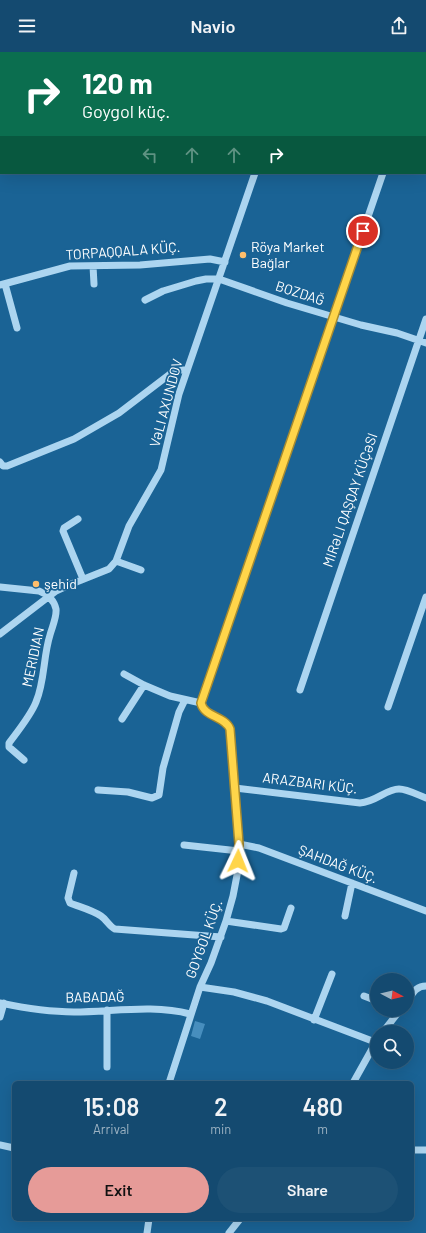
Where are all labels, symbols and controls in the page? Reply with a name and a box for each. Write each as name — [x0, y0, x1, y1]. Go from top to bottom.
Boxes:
icon: menu — [16, 15, 38, 37]
text: Navio — [191, 15, 235, 37]
icon: share — [388, 15, 410, 37]
text: 120 m — [82, 66, 153, 100]
icon: right — [16, 68, 68, 120]
text: Goygol küç. — [82, 100, 170, 122]
icon: left — [139, 144, 161, 166]
icon: ahead — [181, 144, 203, 166]
icon: ahead — [223, 144, 245, 166]
icon: right — [265, 144, 287, 166]
pin — [346, 214, 380, 248]
icon: arrive — [352, 220, 374, 242]
street label: TORPAQQALA KÜÇ. — [65, 238, 181, 263]
place label: Röya Market Bağlar — [251, 238, 324, 271]
marker: Röya Market Bağlar — [238, 250, 248, 260]
street label: BOZDAĞ — [274, 277, 327, 308]
street label: VƏLI AXUNDOV — [146, 357, 185, 449]
street label: MIRƏLI QAŞQAY KÜÇƏSI — [319, 430, 381, 569]
place label: şehid — [44, 575, 77, 592]
marker: şehid — [31, 579, 41, 589]
street label: MERIDIAN — [18, 625, 47, 688]
street label: ARAZBARI KÜÇ. — [262, 768, 359, 797]
position arrow — [217, 840, 259, 882]
street label: ŞAHDAĞ KÜÇ. — [296, 841, 380, 886]
street label: GOYGOL KÜÇ. — [181, 897, 226, 980]
north arrow — [370, 973, 414, 1017]
map controls — [370, 973, 414, 1069]
street label: BABADAĞ — [65, 987, 125, 1006]
button: search — [370, 1025, 414, 1069]
text: 15:08 — [83, 1092, 139, 1121]
text: 2 — [214, 1092, 227, 1121]
text: 480 — [302, 1092, 343, 1121]
text: Arrival — [93, 1121, 129, 1137]
text: min — [210, 1121, 231, 1137]
text: m — [317, 1121, 328, 1137]
button: Exit — [28, 1167, 209, 1213]
button: Share — [217, 1167, 398, 1213]

